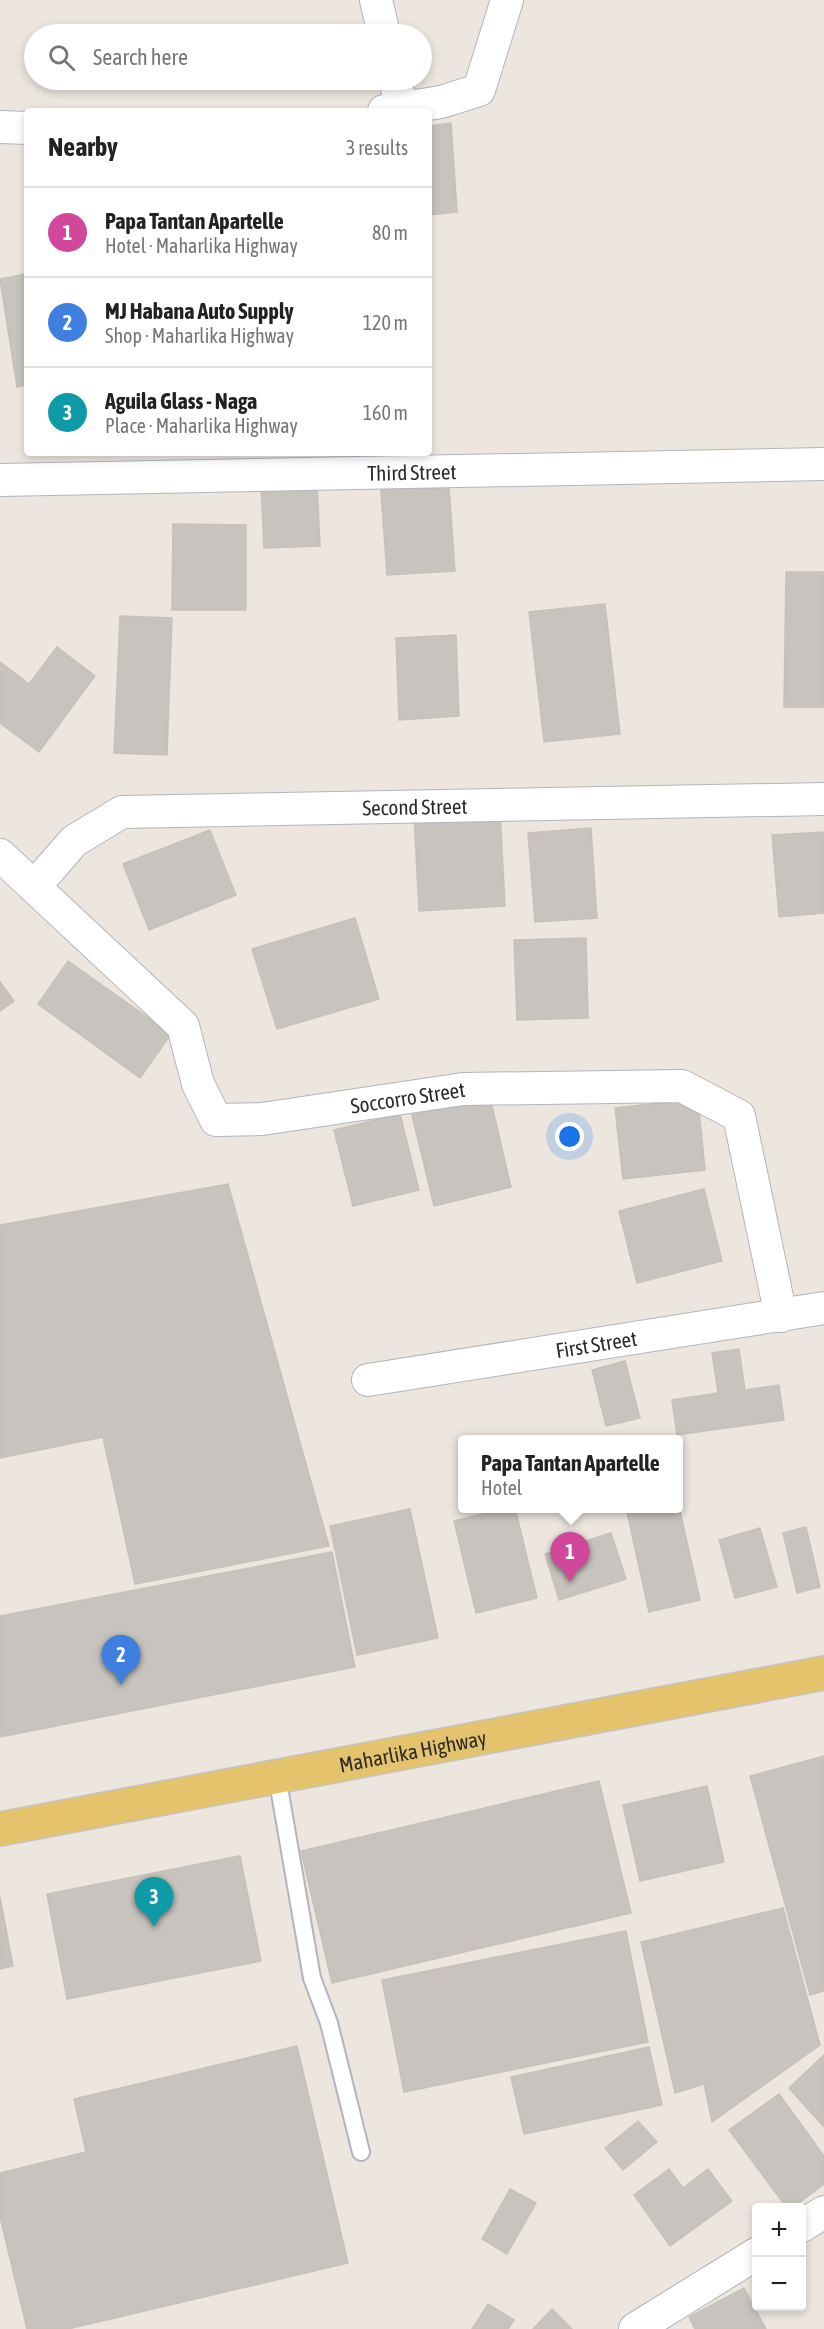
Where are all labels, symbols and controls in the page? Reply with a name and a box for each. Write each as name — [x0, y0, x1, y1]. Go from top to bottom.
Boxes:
search box — [24, 24, 432, 90]
icon: search — [45, 41, 78, 74]
text: Search here — [93, 44, 188, 70]
text: Nearby — [48, 132, 118, 162]
text: 3 results — [346, 136, 408, 159]
text: Papa Tantan Apartelle — [105, 208, 284, 234]
text: 1 — [63, 221, 72, 244]
text: 80 m — [372, 221, 408, 244]
text: Hotel · Maharlika Highway — [105, 234, 298, 257]
text: MJ Habana Auto Supply — [105, 298, 294, 324]
text: 2 — [63, 311, 72, 334]
text: 120 m — [363, 311, 408, 334]
text: Shop · Maharlika Highway — [105, 324, 294, 347]
text: Aguila Glass - Naga — [105, 388, 257, 414]
text: 3 — [63, 401, 72, 424]
text: 160 m — [363, 401, 408, 424]
text: Place · Maharlika Highway — [105, 414, 298, 437]
street label: Third Street — [367, 459, 457, 485]
street label: Second Street — [362, 794, 468, 820]
street label: Soccorro Street — [349, 1077, 467, 1118]
your location — [555, 1122, 584, 1151]
street label: First Street — [554, 1326, 639, 1362]
popup — [458, 1435, 683, 1513]
text: Papa Tantan Apartelle — [481, 1450, 660, 1476]
text: Hotel — [481, 1476, 522, 1499]
pin: 1 — [550, 1532, 590, 1582]
pin: 2 — [102, 1636, 140, 1685]
street label: Maharlika Highway — [337, 1725, 489, 1777]
pin: 3 — [134, 1878, 174, 1927]
map controls — [752, 2203, 806, 2311]
button: + — [752, 2203, 806, 2257]
button: − — [752, 2257, 806, 2311]

